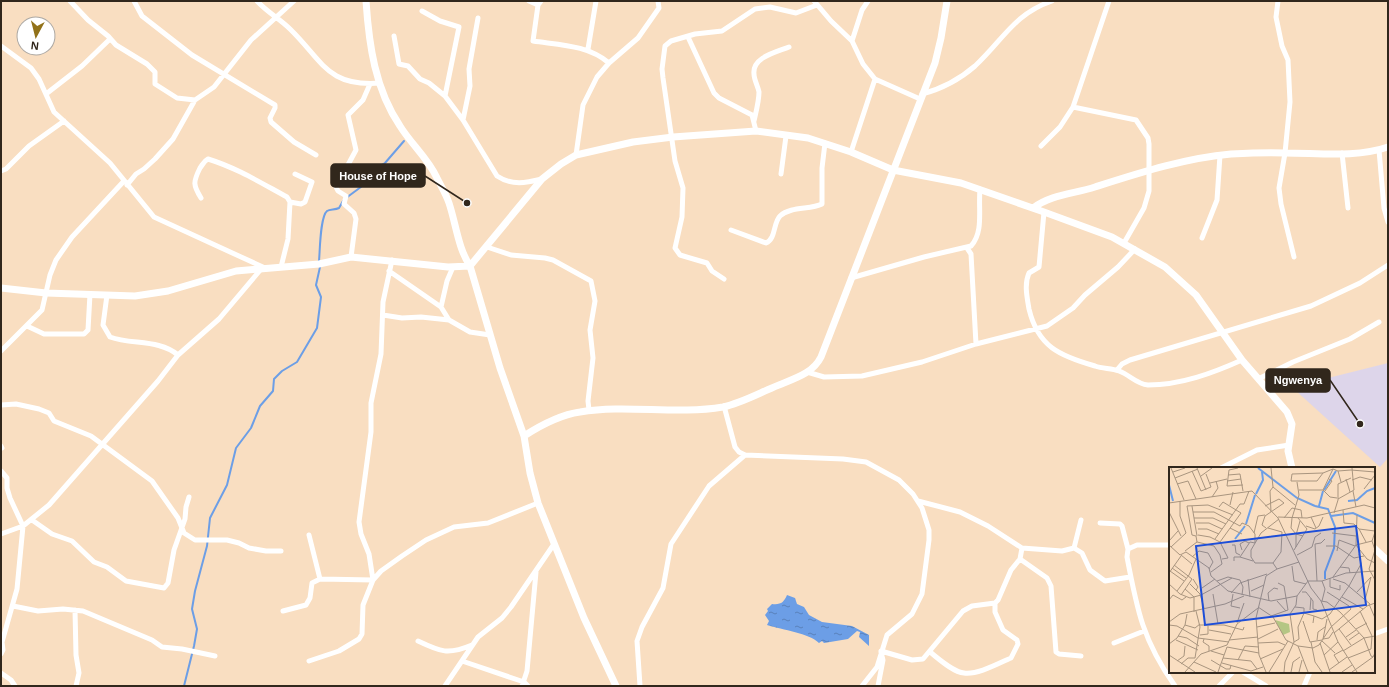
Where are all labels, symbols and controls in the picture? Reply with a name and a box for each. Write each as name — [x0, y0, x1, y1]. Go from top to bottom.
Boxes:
north arrow — [16, 16, 56, 56]
text: N — [30, 39, 39, 52]
callout: House of Hope — [331, 164, 425, 187]
text: House of Hope — [339, 170, 417, 182]
callout: Ngwenya — [1266, 369, 1330, 392]
text: Ngwenya — [1274, 374, 1323, 386]
inset map — [1169, 467, 1375, 673]

